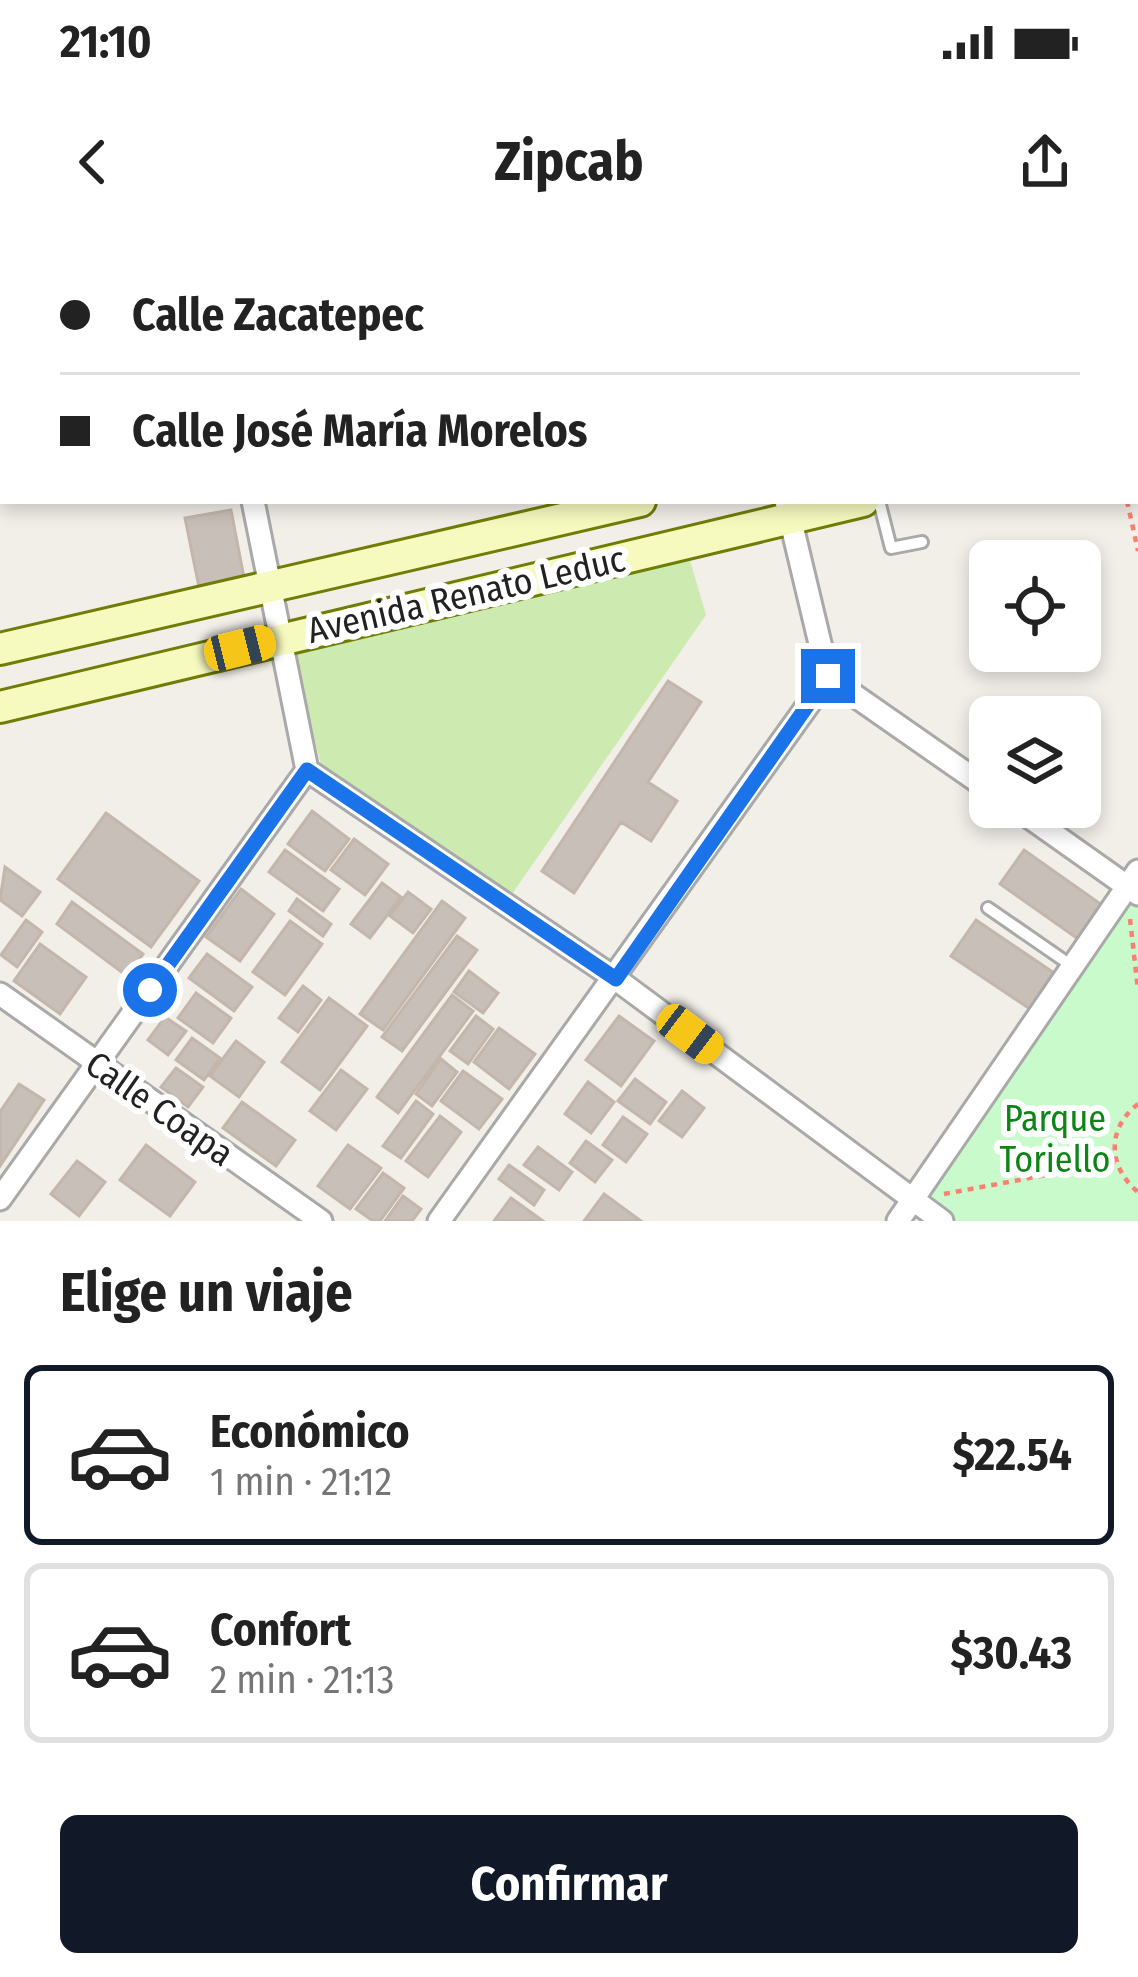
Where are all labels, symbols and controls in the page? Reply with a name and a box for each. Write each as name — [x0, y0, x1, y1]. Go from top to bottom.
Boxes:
text: 21:10 — [60, 15, 152, 69]
icon: back — [60, 129, 126, 195]
icon: share — [1012, 129, 1078, 195]
text: Zipcab — [494, 130, 644, 194]
text: Calle Zacatepec — [132, 288, 424, 342]
text: Calle José María Morelos — [132, 404, 587, 458]
street label: Avenida Renato Leduc — [303, 537, 629, 653]
map controls — [969, 540, 1101, 828]
button: locate — [969, 540, 1101, 672]
car — [201, 622, 279, 674]
route end — [801, 649, 855, 703]
button: layers — [969, 696, 1101, 828]
route start — [123, 963, 177, 1017]
car — [650, 998, 730, 1070]
street label: Calle Coapa — [77, 1042, 242, 1176]
park label: Parque Toriello — [1000, 1097, 1110, 1182]
text: Elige un viaje — [60, 1261, 353, 1325]
icon: car — [66, 1401, 174, 1509]
text: Económico — [210, 1405, 410, 1459]
text: $22.54 — [952, 1428, 1072, 1482]
text: 1 min · 21:12 — [210, 1459, 392, 1505]
icon: car — [66, 1599, 174, 1707]
text: Confort — [210, 1603, 351, 1657]
text: $30.43 — [950, 1626, 1072, 1680]
text: 2 min · 21:13 — [210, 1657, 394, 1703]
button: Confirmar — [60, 1815, 1078, 1953]

